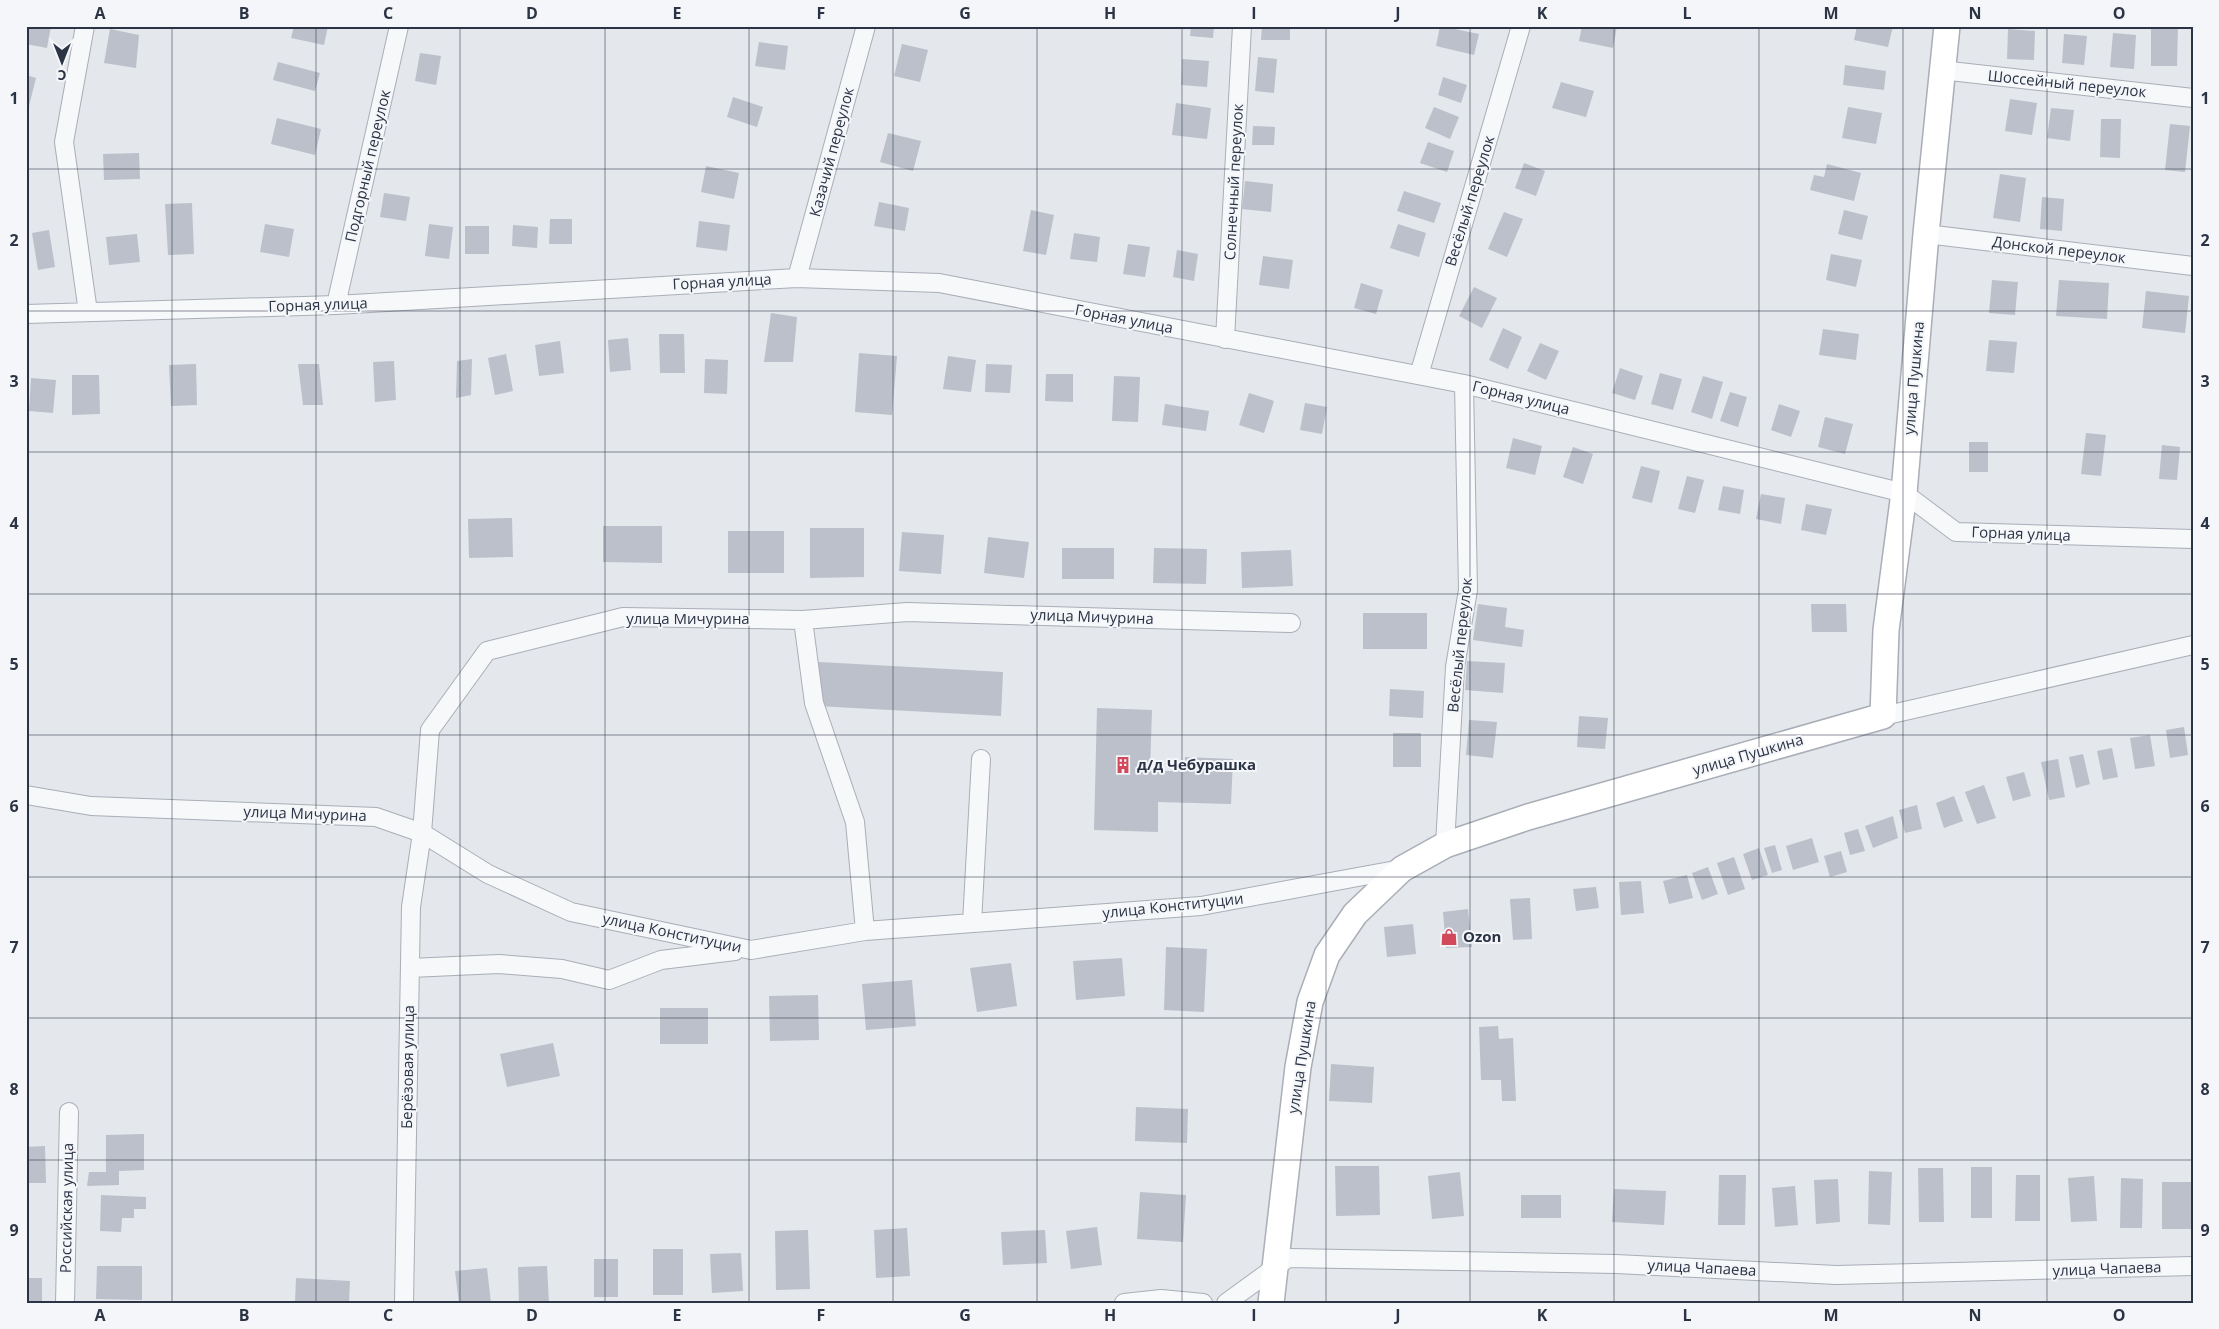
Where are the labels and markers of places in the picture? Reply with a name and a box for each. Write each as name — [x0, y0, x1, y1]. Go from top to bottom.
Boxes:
place label: д/д Чебурашка — [1137, 754, 1256, 774]
building icon: д/д Чебурашка — [1113, 755, 1133, 775]
place label: Ozon — [1463, 926, 1501, 946]
shop icon: Ozon — [1439, 927, 1459, 947]

